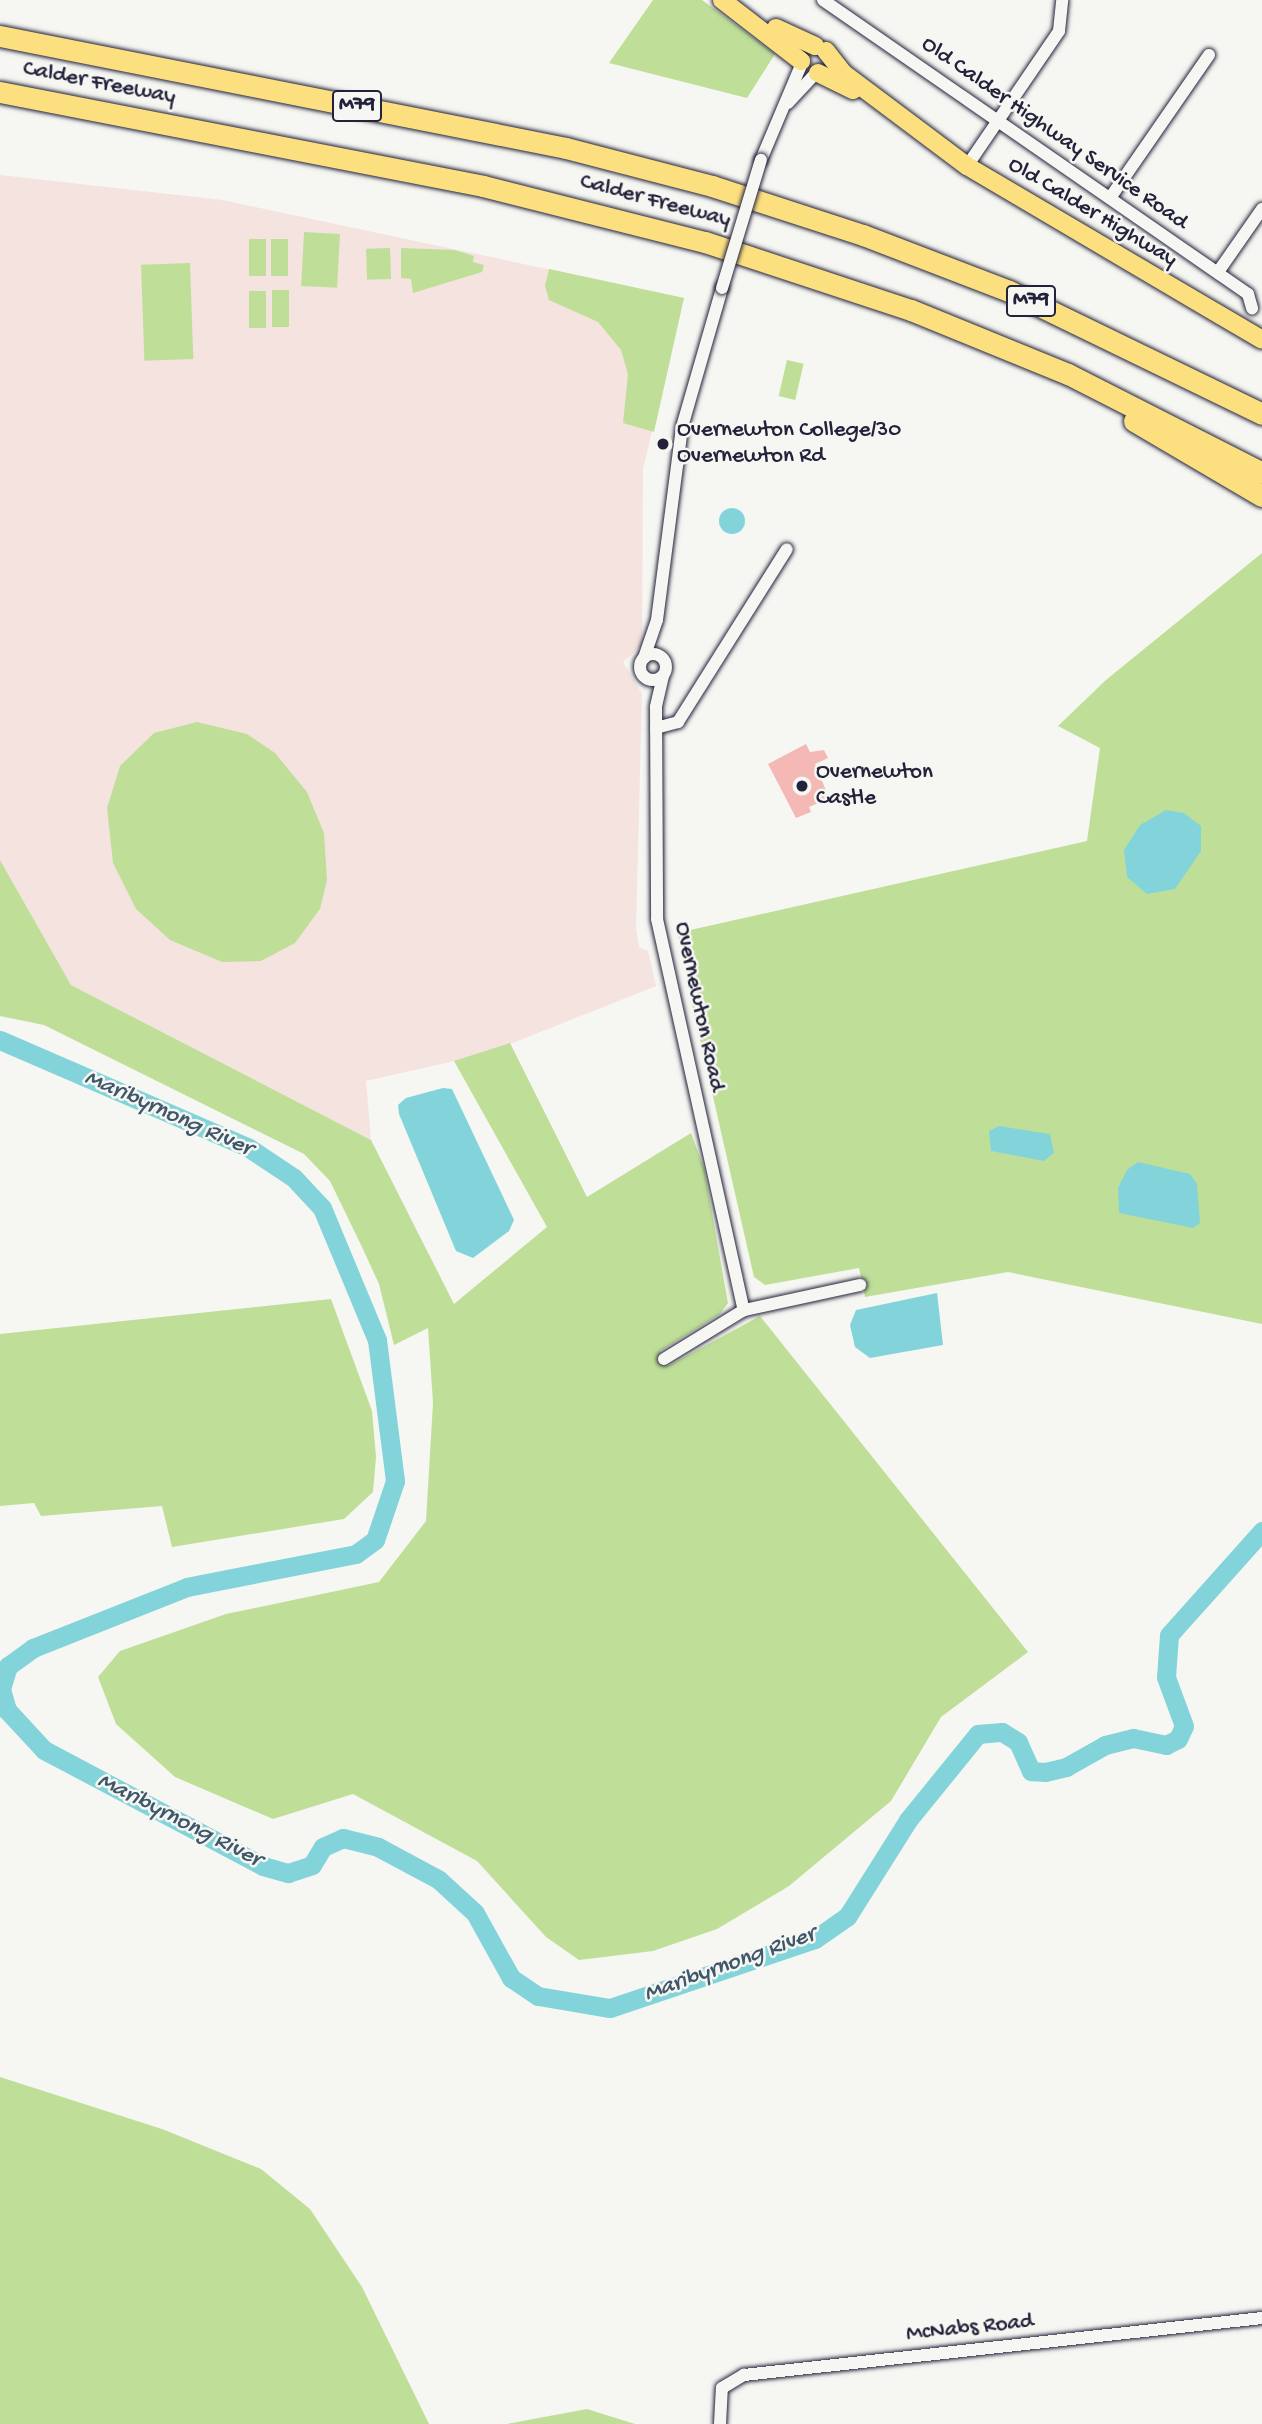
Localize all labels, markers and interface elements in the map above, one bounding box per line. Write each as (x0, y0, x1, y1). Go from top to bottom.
street label: Old Calder Highway Service Road (915, 31, 1193, 237)
street label: Calder Freeway (20, 56, 178, 112)
road number: M79 (331, 88, 383, 124)
street label: Old Calder Highway (1002, 152, 1182, 274)
street label: Calder Freeway (577, 169, 733, 235)
road number: M79 (1005, 284, 1057, 318)
place label: Overnewton College/30 Overnewton Rd (677, 417, 901, 471)
marker: Overnewton College/30 Overnewton Rd (655, 436, 671, 452)
place label: Overnewton Castle (816, 759, 933, 813)
marker: Overnewton Castle (794, 778, 810, 794)
street label: Overnewton Road (667, 920, 729, 1094)
water label: Maribyrnong River (80, 1064, 256, 1164)
water label: Maribyrnong River (92, 1767, 266, 1875)
water label: Maribyrnong River (640, 1921, 820, 2009)
street label: McNabs Road (905, 2309, 1035, 2349)

